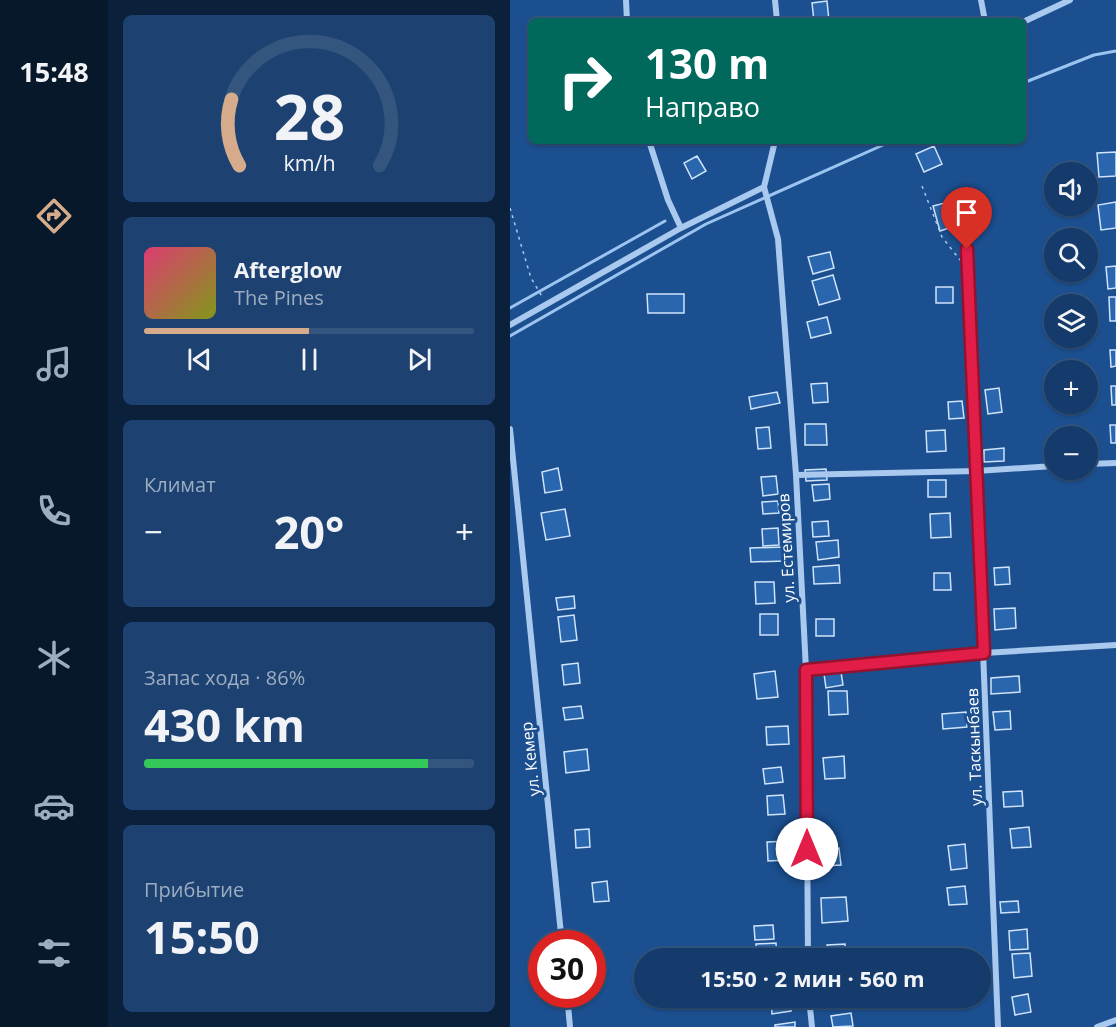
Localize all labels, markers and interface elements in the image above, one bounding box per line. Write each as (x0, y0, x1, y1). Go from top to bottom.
text: 130 m (645, 34, 769, 91)
icon: right (546, 42, 624, 120)
text: 15:48 (19, 53, 89, 90)
text: 28 (273, 73, 345, 158)
text: Направо (645, 88, 760, 125)
text: km/h (283, 148, 335, 177)
map controls (1044, 162, 1098, 480)
button: sound (1044, 162, 1098, 216)
pin (941, 187, 992, 249)
icon: directions (33, 195, 75, 237)
icon: arrive (950, 196, 983, 229)
button: search (1044, 228, 1098, 282)
text: Afterglow (234, 254, 342, 284)
text: The Pines (234, 284, 324, 311)
button: layers (1044, 294, 1098, 348)
icon: music (33, 343, 75, 385)
icon: previous (183, 343, 216, 376)
icon: pause (293, 343, 326, 376)
icon: next (403, 343, 436, 376)
button: + (1044, 360, 1098, 414)
button: − (1044, 426, 1098, 480)
text: Климат (144, 471, 216, 498)
icon: phone (33, 490, 75, 532)
street label: ул. Естемиров (772, 493, 800, 603)
text: 20° (274, 501, 344, 562)
text: − (144, 509, 163, 554)
text: + (455, 509, 474, 554)
icon: climate (33, 637, 75, 679)
text: Запас хода · 86% (144, 664, 305, 691)
street label: ул. Таскынбаев (961, 688, 987, 806)
text: 430 km (144, 694, 305, 755)
street label: ул. Кемер (515, 721, 545, 797)
icon: car (33, 785, 75, 827)
position arrow (775, 817, 839, 881)
text: Прибытие (144, 876, 244, 903)
text: 15:50 (144, 906, 260, 967)
speed limit sign: 30 (528, 930, 606, 1008)
icon: filters (33, 932, 75, 974)
text: 15:50 · 2 мин · 560 m (700, 963, 925, 993)

